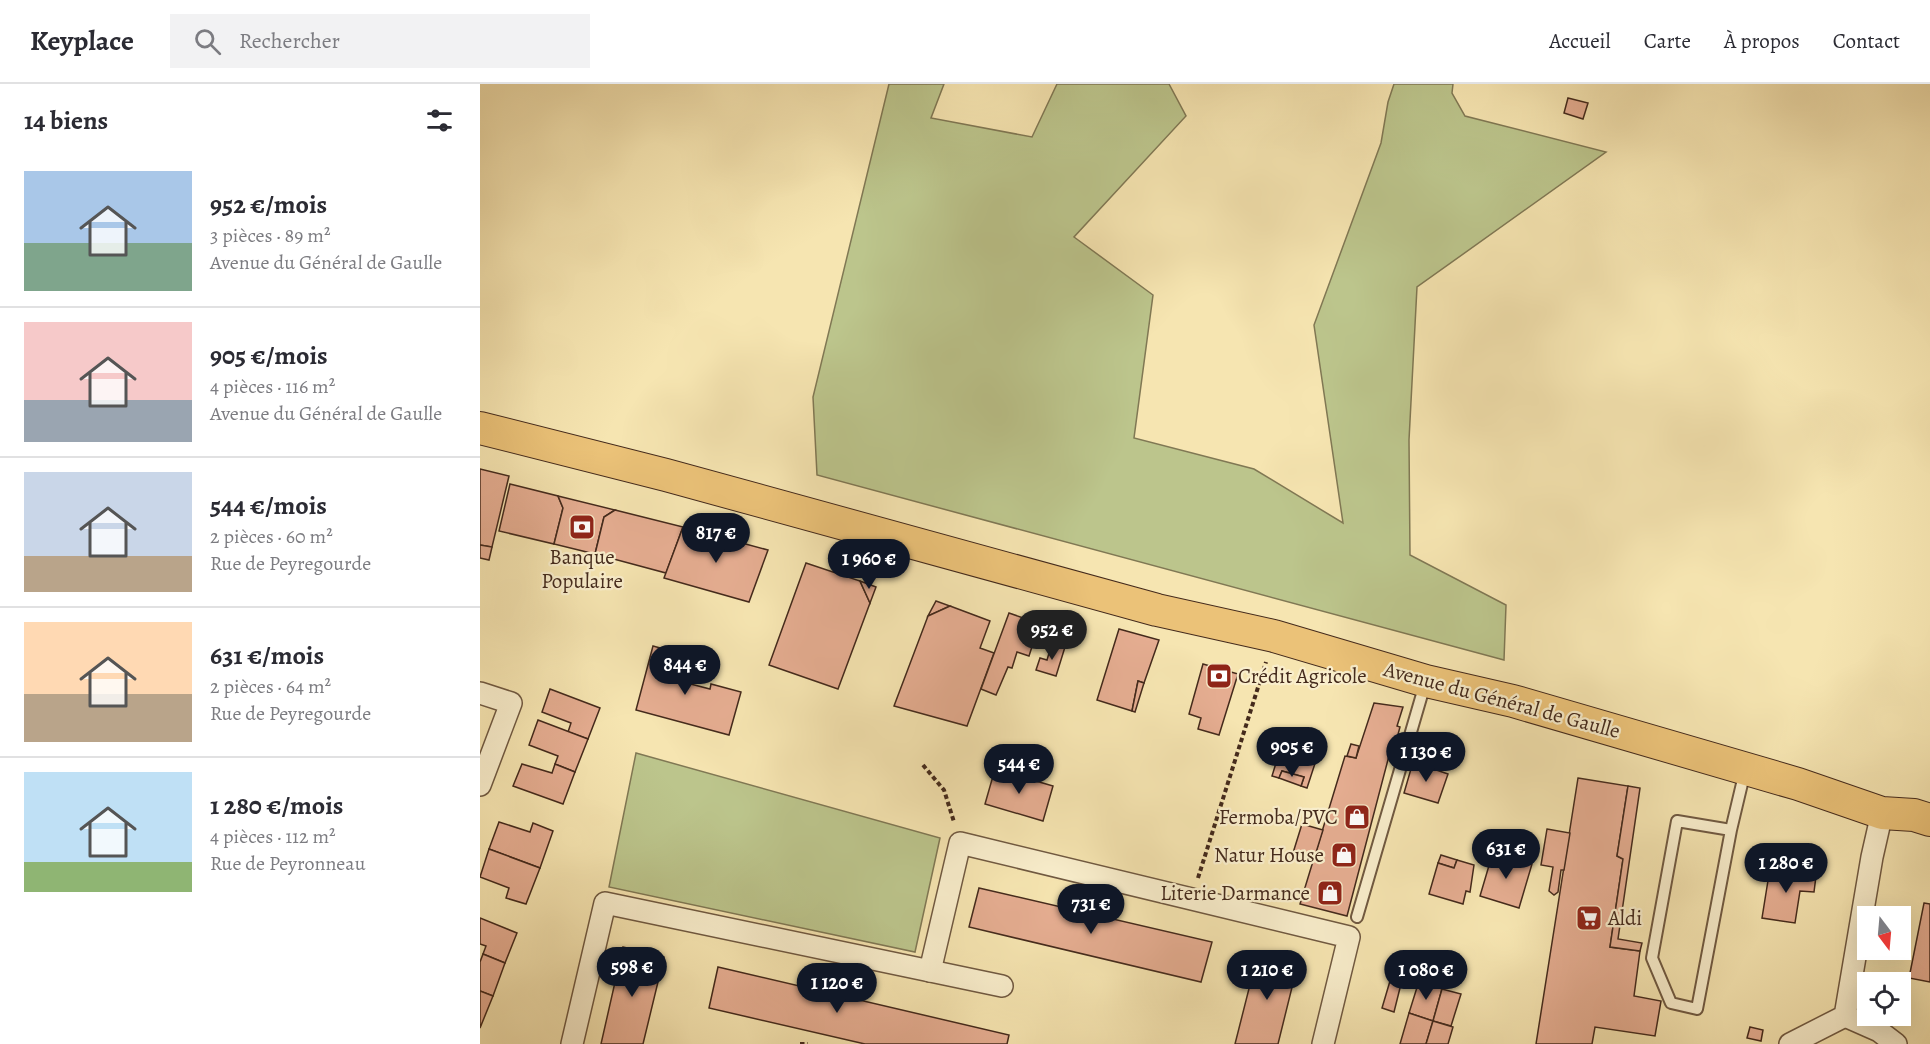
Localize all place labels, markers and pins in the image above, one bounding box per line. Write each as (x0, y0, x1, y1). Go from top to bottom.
bank icon: Banque Populaire (567, 512, 597, 542)
pin: 817 € (674, 513, 758, 564)
pin: 1 960 € (814, 539, 924, 590)
place label: Banque Populaire (541, 543, 623, 595)
pin: 952 € (1010, 610, 1094, 661)
pin: 844 € (643, 645, 727, 696)
bank icon: Crédit Agricole (1204, 661, 1234, 691)
place label: Crédit Agricole (1238, 662, 1367, 690)
pin: 905 € (1250, 727, 1334, 778)
pin: 1 130 € (1371, 732, 1481, 783)
pin: 544 € (977, 744, 1061, 795)
shop icon: Fermoba/PVC (1342, 802, 1372, 832)
place label: Fermoba/PVC (1219, 803, 1338, 831)
pin: 631 € (1464, 829, 1548, 880)
shop icon: Natur House (1329, 840, 1359, 870)
place label: Natur House (1214, 841, 1324, 869)
pin: 1 280 € (1731, 843, 1841, 894)
shop icon: Literie Darmance (1315, 878, 1345, 908)
place label: Literie Darmance (1160, 879, 1310, 907)
pin: 731 € (1049, 884, 1133, 935)
supermarket icon: Aldi (1574, 903, 1604, 933)
place label: Aldi (1607, 904, 1642, 932)
pin: 598 € (590, 947, 674, 998)
pin: 1 210 € (1212, 950, 1322, 1001)
pin: 1 080 € (1371, 950, 1481, 1001)
pin: 1 120 € (782, 963, 892, 1014)

